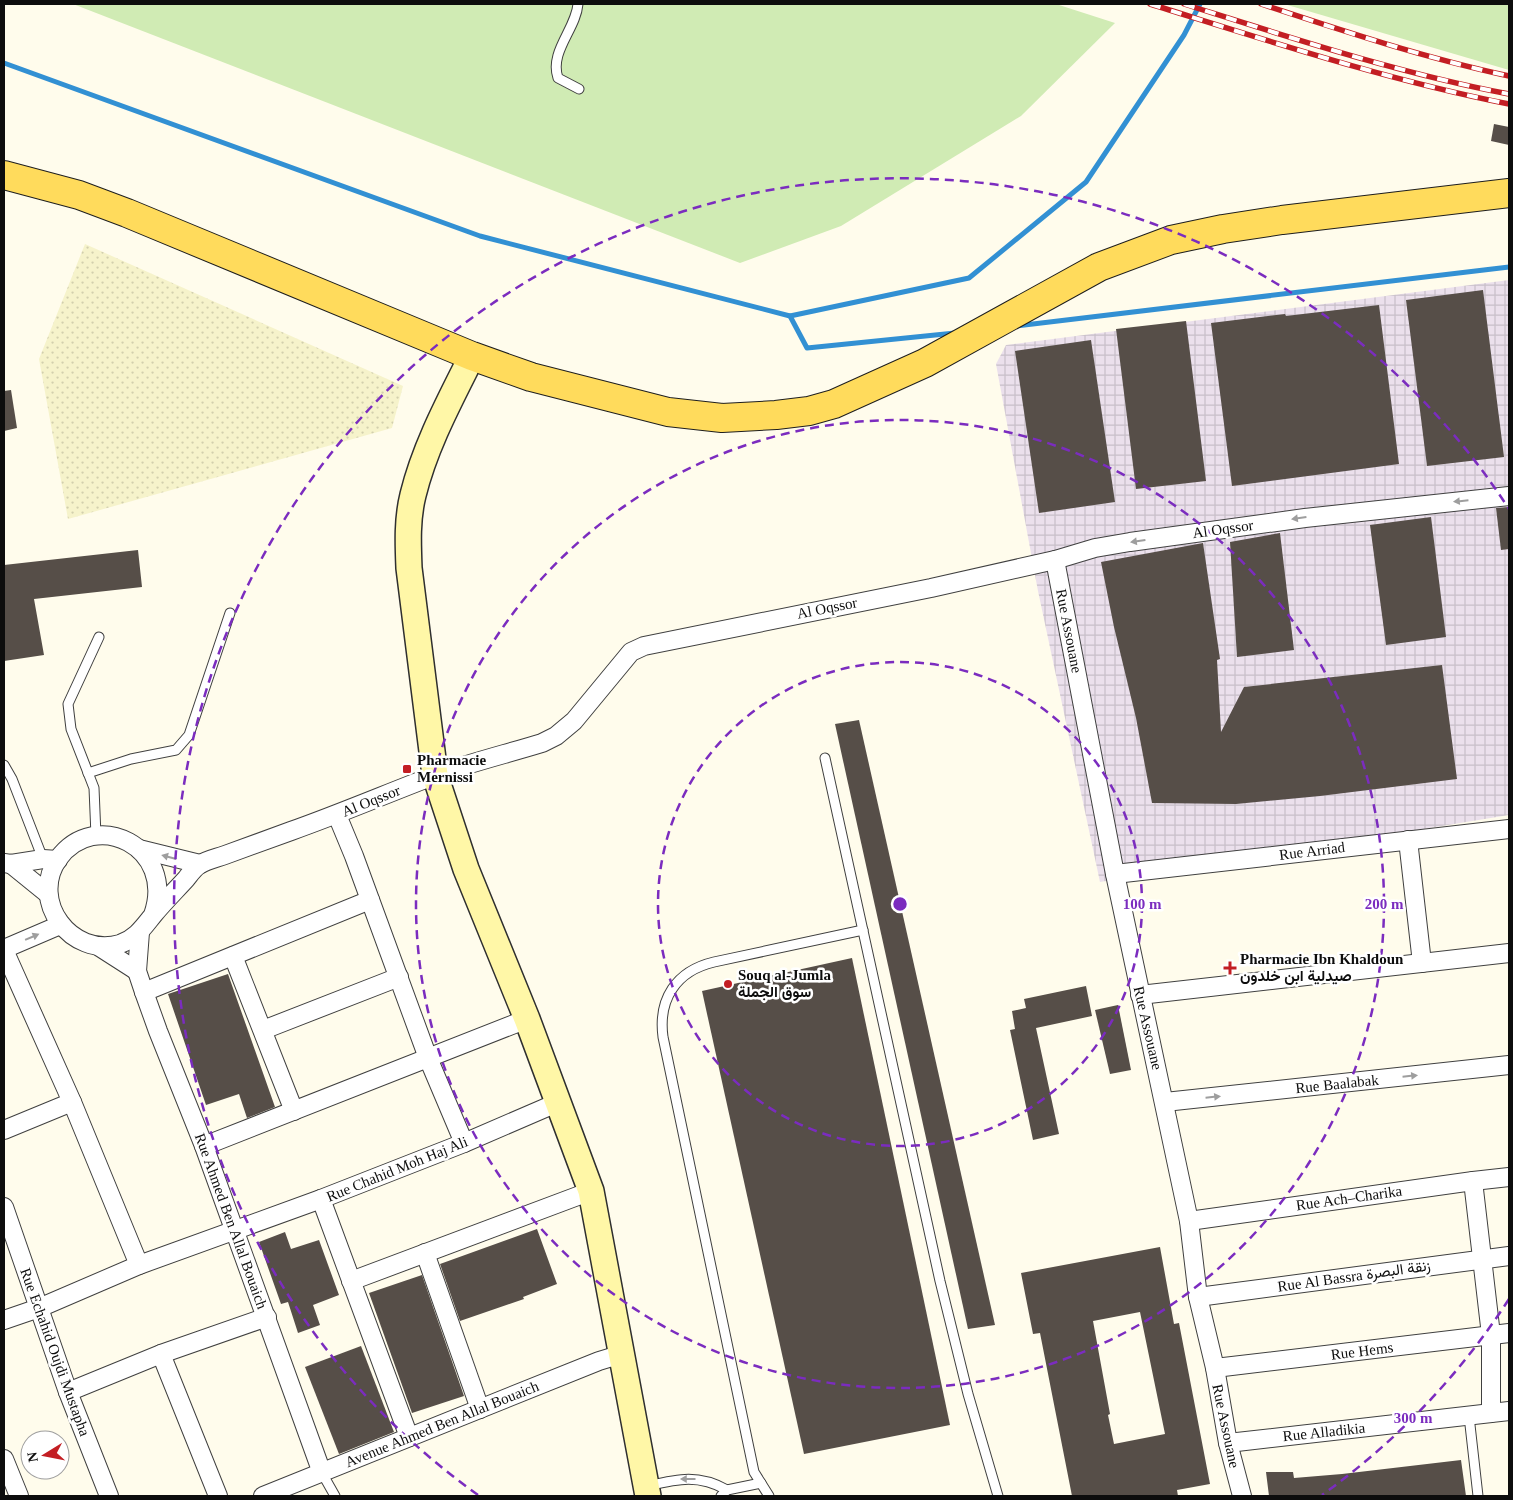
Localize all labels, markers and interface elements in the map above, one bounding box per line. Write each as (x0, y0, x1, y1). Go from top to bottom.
one-way arrow (1452, 498, 1468, 506)
one-way arrow (1291, 515, 1307, 523)
street label: Al Oqssor (1192, 517, 1254, 541)
one-way arrow (1130, 537, 1146, 545)
street label: Rue Assouane (1053, 588, 1085, 675)
street label: Al Oqssor (795, 594, 859, 622)
place label: Pharmacie Mernissi (417, 752, 486, 785)
marker: Pharmacie Mernissi (401, 763, 413, 775)
street label: Al Oqssor (340, 782, 402, 820)
street label: Rue Arriad (1278, 839, 1346, 863)
one-way arrow (162, 853, 177, 861)
centre of rings (891, 895, 909, 913)
text: 100 m (1123, 896, 1162, 912)
text: 200 m (1365, 896, 1404, 912)
one-way arrow (25, 932, 39, 940)
place label: Pharmacie Ibn Khaldoun صيدلية ابن خلدون (1240, 951, 1404, 985)
marker: Pharmacie Ibn Khaldoun صيدلية ابن خلدون (1224, 962, 1236, 974)
place label: Souq al-Jumla سوق الجملة (738, 967, 831, 1001)
marker: Souq al-Jumla سوق الجملة (722, 978, 734, 990)
street label: Rue Assouane (1131, 985, 1165, 1072)
street label: Rue Baalabak (1295, 1072, 1380, 1096)
one-way arrow (1402, 1072, 1418, 1080)
one-way arrow (1206, 1093, 1222, 1101)
street label: Rue Ahmed Ben Allal Bouaich (192, 1131, 270, 1312)
street label: Rue Chahid Moh Haj Ali (324, 1133, 470, 1205)
street label: Rue Ach–Charika (1295, 1183, 1403, 1213)
street label: Rue Al Bassra زنقة البصرة (1276, 1257, 1432, 1296)
street label: Rue Echahid Oujdi Mustapha (17, 1266, 93, 1439)
street label: Rue Hems (1330, 1339, 1394, 1363)
street label: Avenue Ahmed Ben Allal Bouaich (343, 1378, 542, 1470)
street label: Rue Assouane (1209, 1383, 1243, 1470)
text: 300 m (1394, 1410, 1433, 1426)
street label: Rue Alladikia (1282, 1420, 1366, 1444)
north arrow (20, 1430, 70, 1480)
text: N (24, 1451, 41, 1463)
one-way arrow (679, 1475, 695, 1483)

